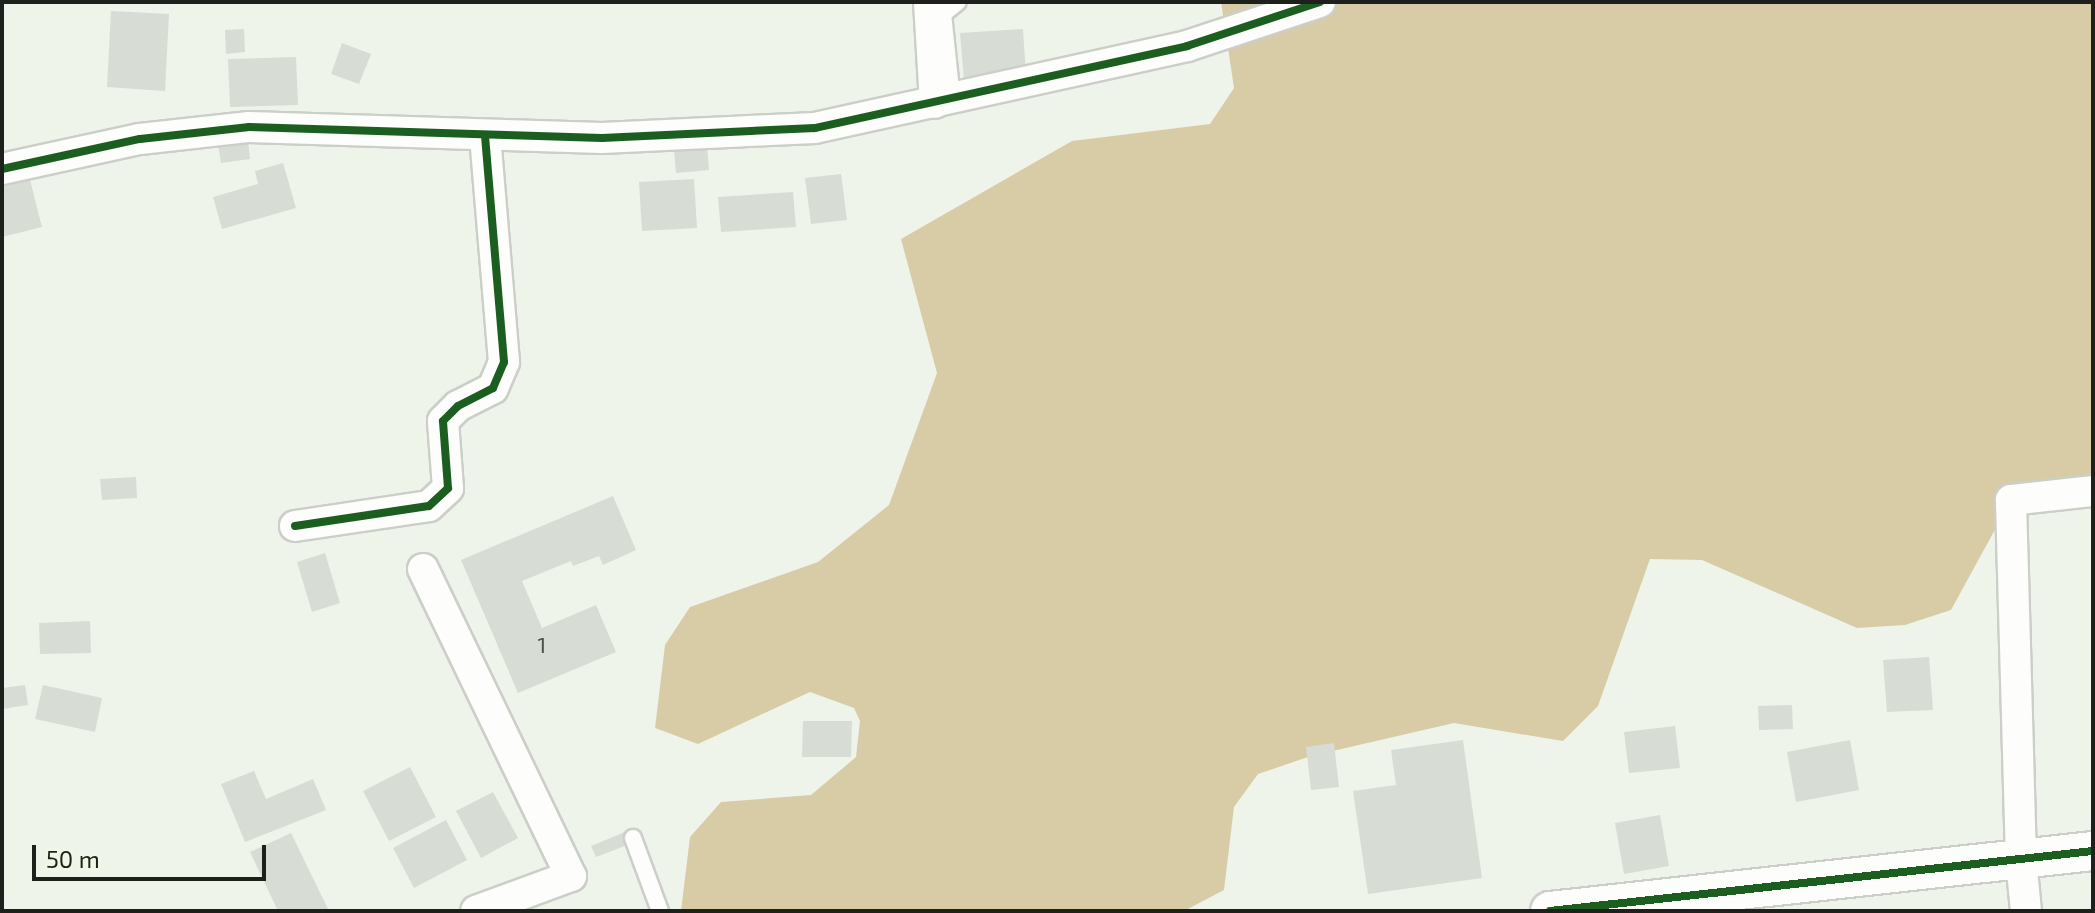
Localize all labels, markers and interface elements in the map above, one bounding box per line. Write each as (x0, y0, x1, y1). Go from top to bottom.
house number: 1 (538, 632, 546, 658)
scale bar (36, 829, 270, 879)
text: 50 m (46, 844, 100, 873)

